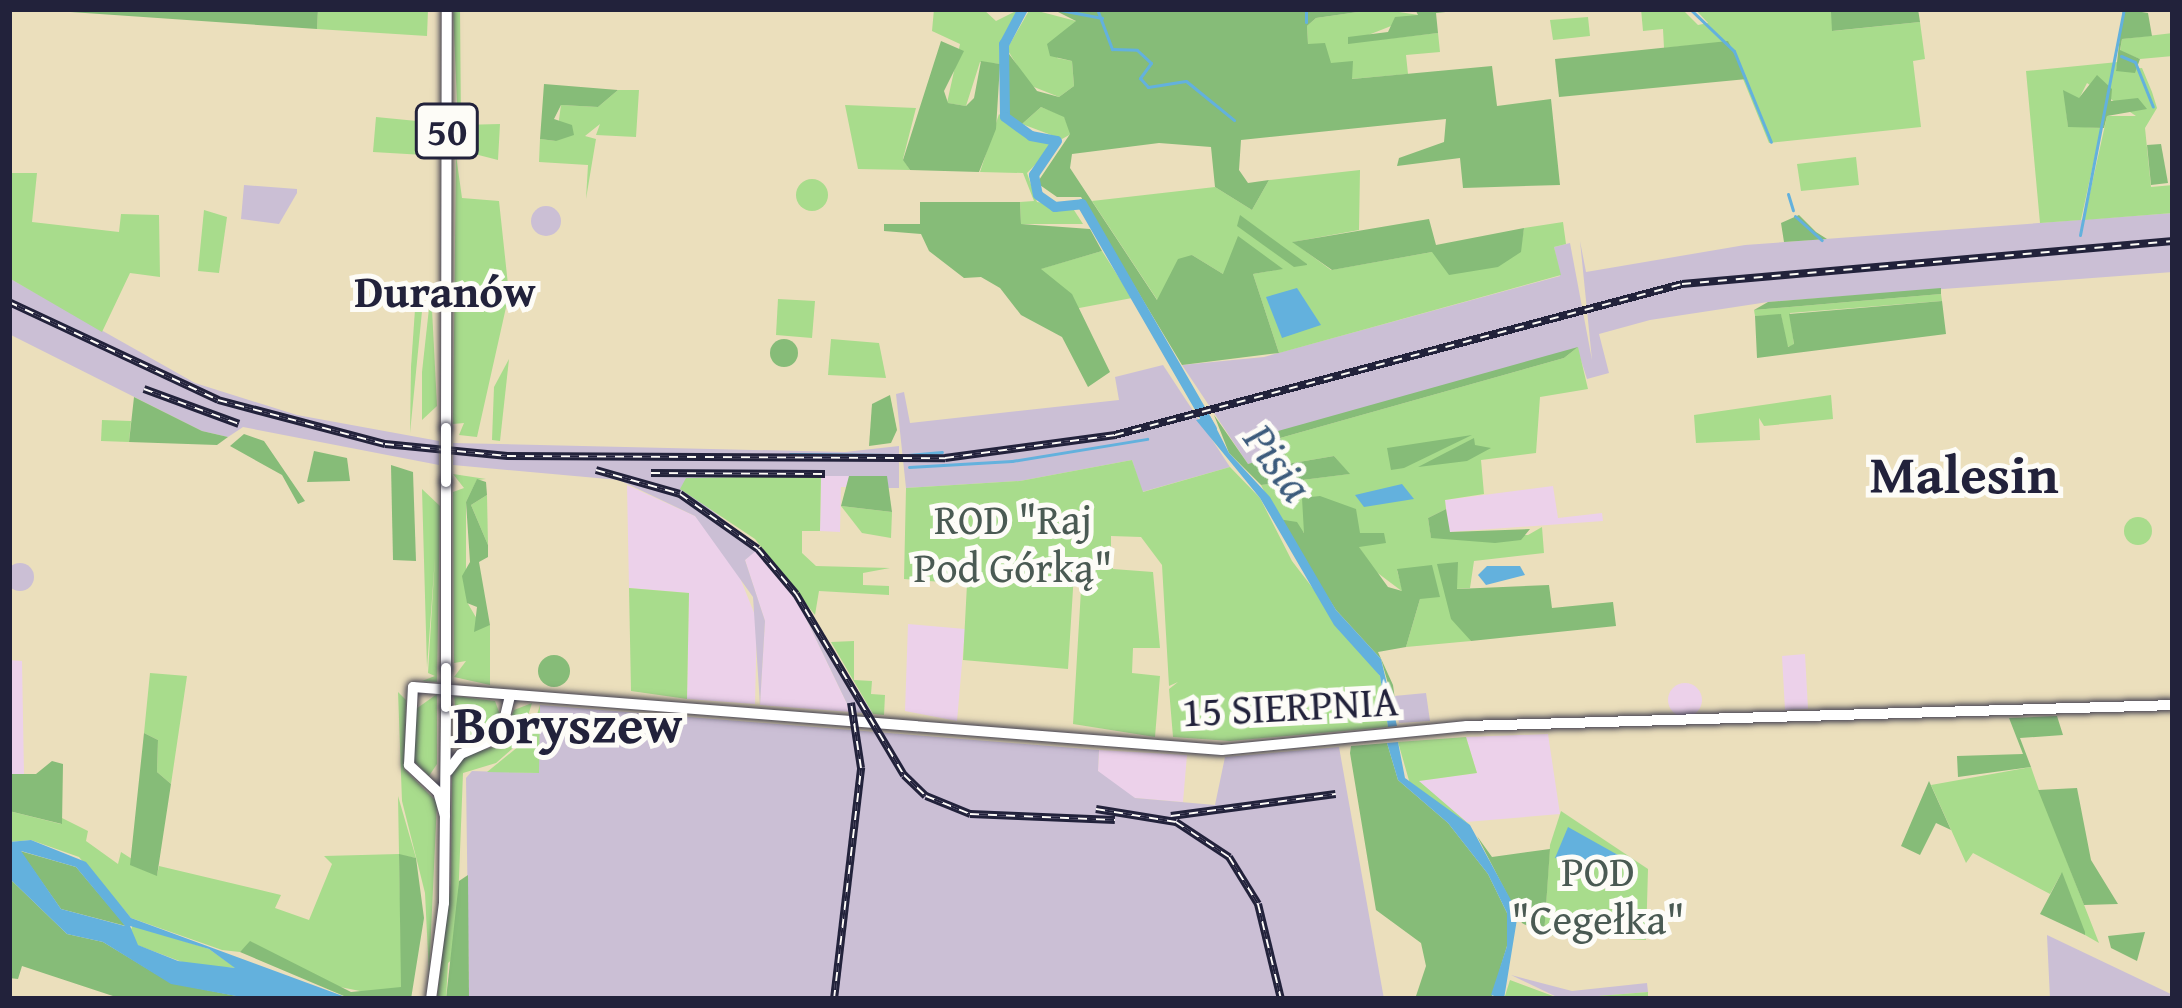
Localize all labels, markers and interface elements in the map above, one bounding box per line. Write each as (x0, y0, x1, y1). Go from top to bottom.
road number: 50 (414, 98, 480, 164)
district label: Duranów (354, 264, 536, 318)
water label: Pisia (1233, 413, 1325, 511)
district label: Malesin (1869, 442, 2059, 506)
park label: ROD "Raj Pod Górką" (914, 494, 1112, 592)
street label: 15 SIERPNIA (1180, 675, 1400, 737)
district label: Boryszew (454, 692, 682, 756)
park label: POD "Cegełka" (1511, 846, 1685, 944)

